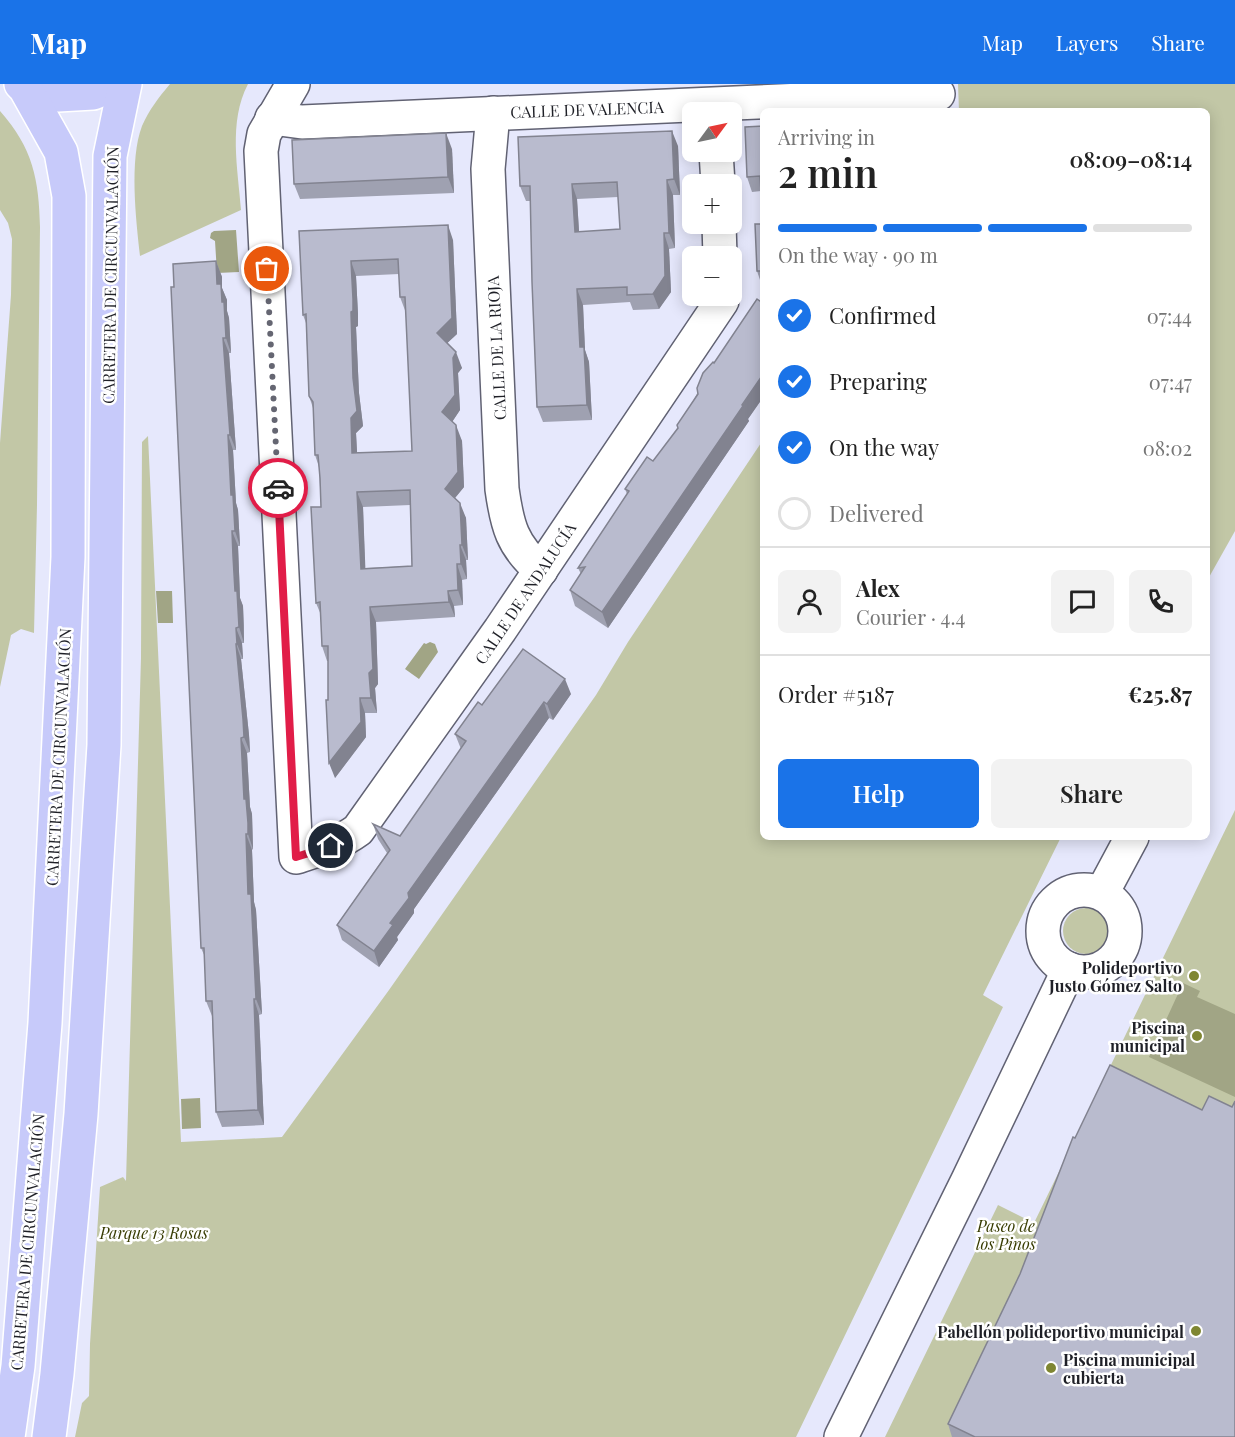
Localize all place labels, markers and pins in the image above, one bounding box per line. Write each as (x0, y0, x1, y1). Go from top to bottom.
pin (241, 243, 292, 294)
pin (305, 820, 356, 871)
place label: Polideportivo Justo Gómez Salto (1048, 957, 1182, 996)
marker: Polideportivo Justo Gómez Salto (1187, 969, 1201, 983)
place label: Piscina municipal (1110, 1017, 1186, 1056)
marker: Piscina municipal (1190, 1029, 1204, 1043)
place label: Pabellón polideportivo municipal (937, 1321, 1184, 1342)
marker: Pabellón polideportivo municipal (1189, 1324, 1203, 1338)
place label: Piscina municipal cubierta (1063, 1349, 1195, 1388)
marker: Piscina municipal cubierta (1044, 1361, 1058, 1375)

